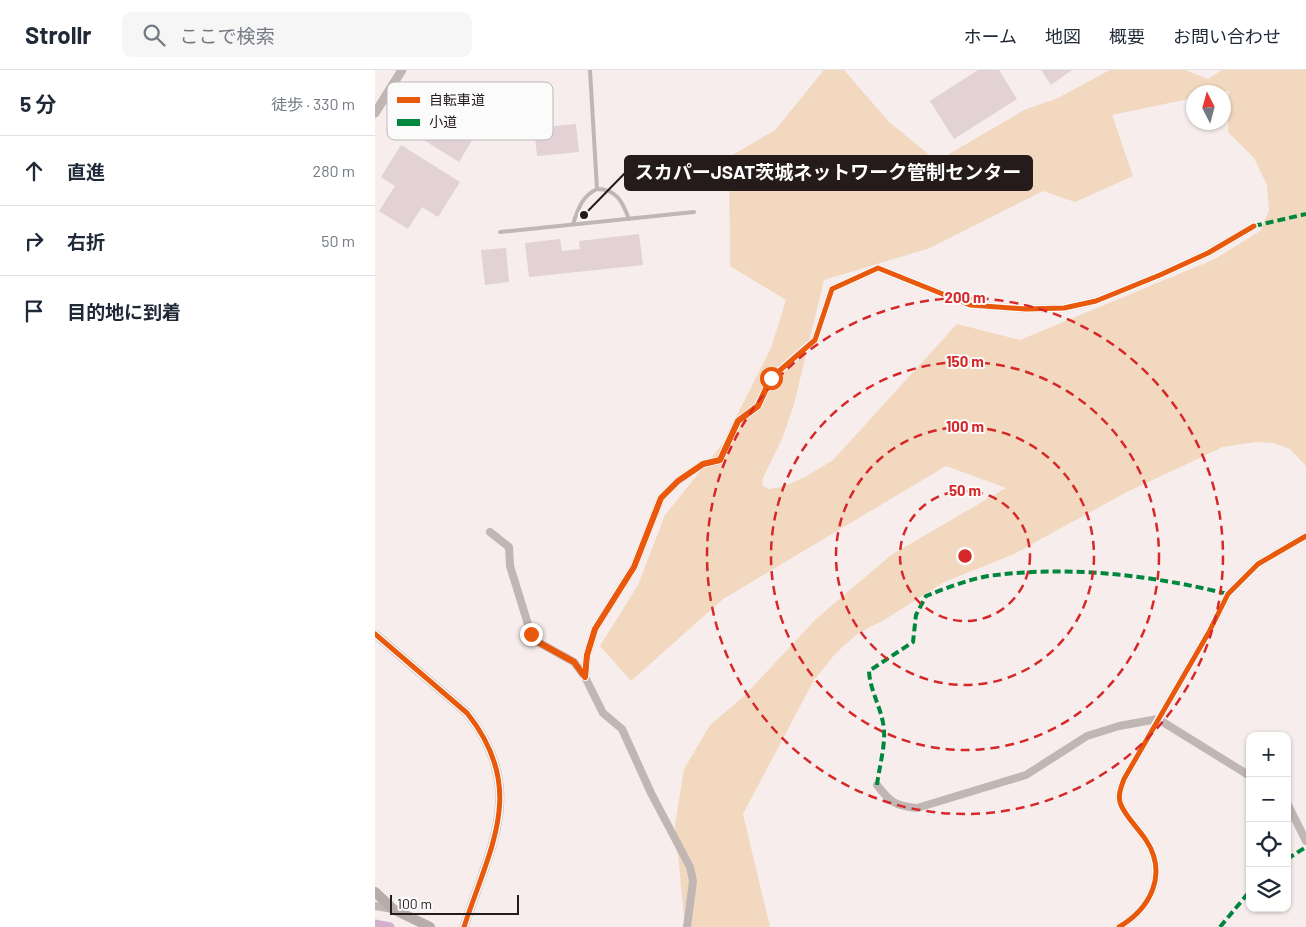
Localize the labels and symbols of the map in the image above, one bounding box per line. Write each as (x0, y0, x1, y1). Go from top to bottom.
legend (387, 82, 553, 140)
north arrow (1186, 85, 1231, 130)
text: 自転車道 (429, 91, 485, 108)
text: 小道 (429, 113, 457, 130)
callout: スカパーJSAT茨城ネットワーク管制センター (625, 156, 1032, 190)
text: スカパーJSAT茨城ネットワーク管制センター (635, 160, 1021, 183)
text: 200 m (944, 288, 986, 306)
text: 150 m (946, 352, 984, 370)
route start (760, 367, 783, 390)
text: 100 m (946, 417, 984, 435)
text: 50 m (949, 481, 981, 499)
centre of rings (956, 547, 974, 565)
route end (520, 623, 543, 646)
scale bar (390, 892, 519, 915)

